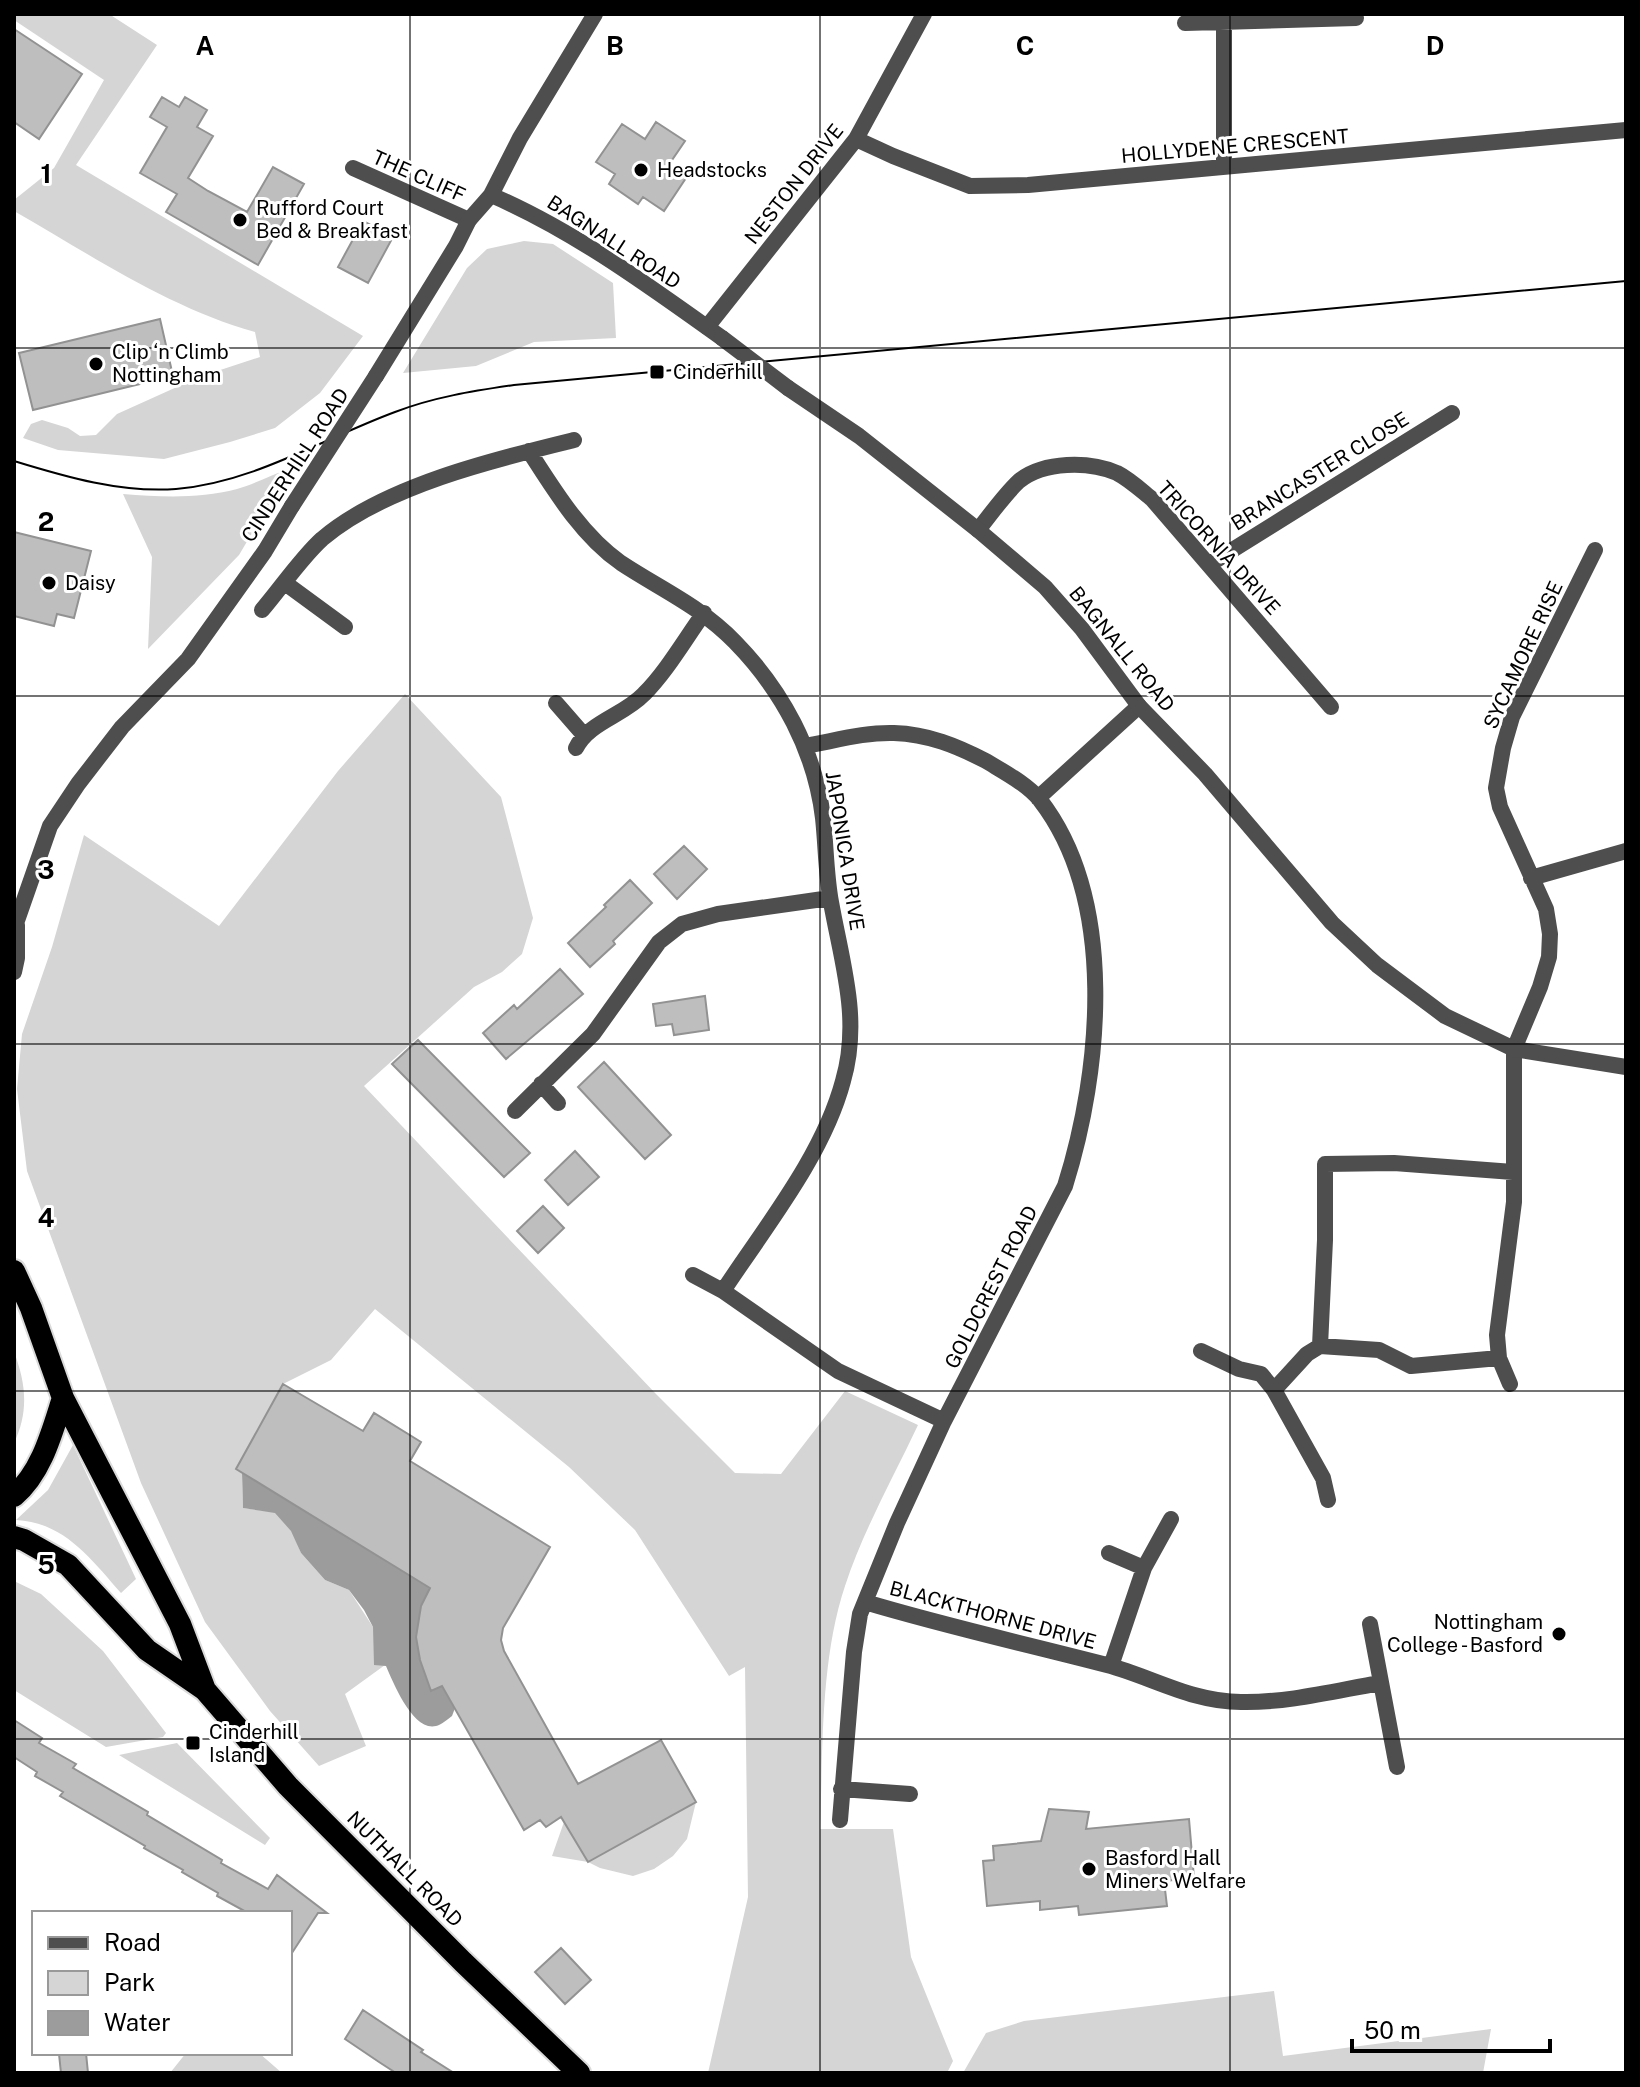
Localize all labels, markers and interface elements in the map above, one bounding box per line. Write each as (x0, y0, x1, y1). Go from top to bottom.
text: A (196, 30, 215, 61)
text: B (606, 30, 624, 61)
text: C (1016, 30, 1034, 61)
text: D (1426, 30, 1444, 61)
street label: NESTON DRIVE (740, 119, 848, 249)
street label: HOLLYDENE CRESCENT (1120, 124, 1350, 168)
street label: THE CLIFF (369, 145, 469, 207)
text: 1 (40, 158, 52, 189)
place label: Headstocks (657, 158, 767, 182)
marker: Headstocks (632, 161, 650, 179)
street label: BAGNALL ROAD (543, 190, 685, 294)
place label: Rufford Court Bed & Breakfast (256, 196, 408, 243)
marker: Rufford Court Bed & Breakfast (231, 211, 249, 229)
place label: Clip ‘n Climb Nottingham (112, 340, 229, 387)
marker: Clip ‘n Climb Nottingham (87, 355, 105, 373)
place label: Cinderhill (673, 360, 763, 384)
marker: Cinderhill (648, 363, 666, 381)
street label: CINDERHILL ROAD (236, 383, 354, 547)
street label: BRANCASTER CLOSE (1227, 407, 1413, 535)
street label: TRICORNIA DRIVE (1153, 476, 1285, 620)
text: 2 (38, 506, 54, 537)
place label: Daisy (65, 571, 116, 595)
marker: Daisy (40, 574, 58, 592)
street label: SYCAMORE RISE (1478, 577, 1568, 733)
street label: BAGNALL ROAD (1064, 582, 1180, 716)
street label: JAPONICA DRIVE (821, 770, 869, 932)
text: 3 (37, 854, 55, 885)
street label: GOLDCREST ROAD (940, 1201, 1042, 1373)
text: 4 (37, 1202, 55, 1233)
text: 5 (37, 1549, 55, 1580)
street label: BLACKTHORNE DRIVE (887, 1576, 1099, 1654)
place label: Nottingham College - Basford (1387, 1610, 1543, 1657)
marker: Nottingham College - Basford (1550, 1625, 1568, 1643)
place label: Cinderhill Island (209, 1720, 299, 1767)
marker: Cinderhill Island (184, 1734, 202, 1752)
street label: NUTHALL ROAD (342, 1806, 468, 1932)
place label: Basford Hall Miners Welfare (1105, 1846, 1246, 1893)
marker: Basford Hall Miners Welfare (1080, 1860, 1098, 1878)
legend (32, 1911, 292, 2055)
text: Road (104, 1928, 161, 1956)
text: Park (104, 1968, 155, 1996)
scale bar (1352, 2003, 1550, 2053)
text: Water (104, 2008, 171, 2036)
text: 50 m (1364, 2016, 1421, 2044)

